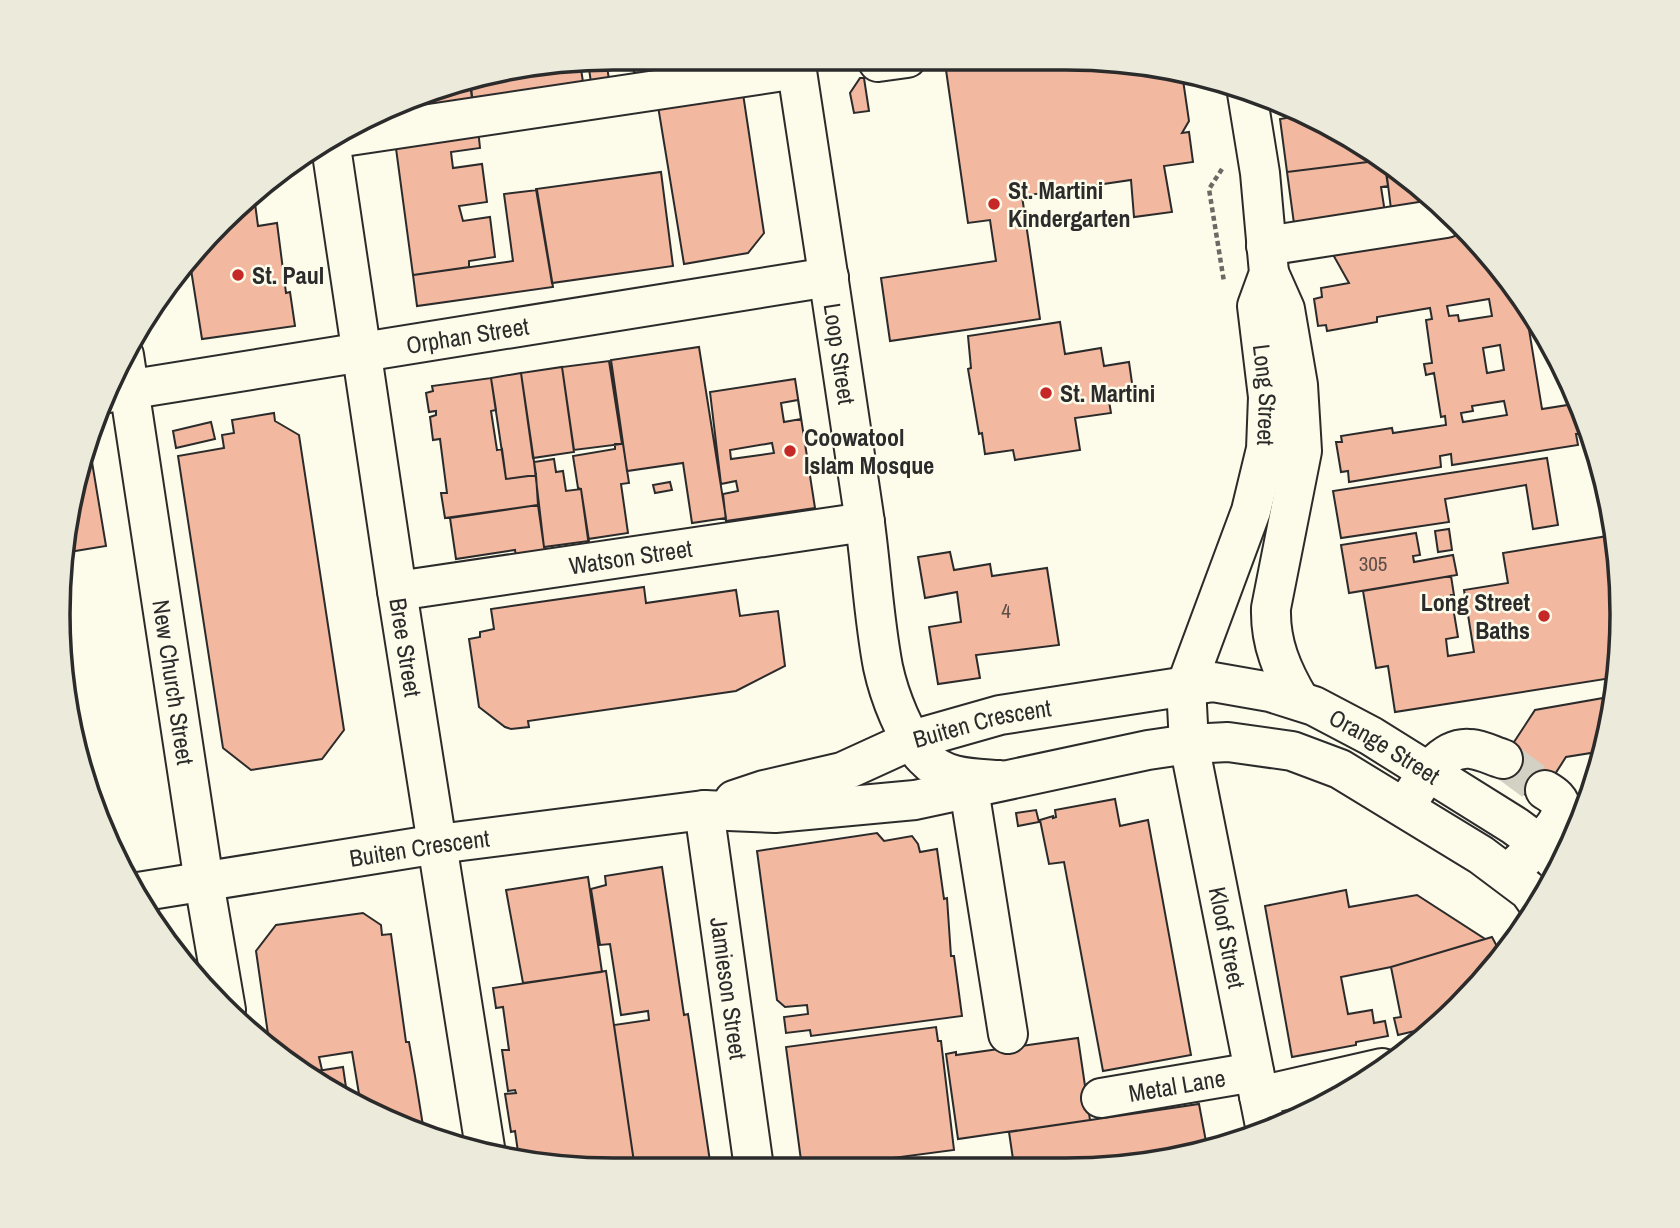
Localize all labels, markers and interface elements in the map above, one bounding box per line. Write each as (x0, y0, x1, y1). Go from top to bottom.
place label: St. Martini Kindergarten (1008, 174, 1130, 234)
marker: St. Martini Kindergarten (986, 196, 1002, 212)
place label: St. Paul (252, 259, 324, 291)
marker: St. Paul (230, 267, 246, 283)
street label: Loop Street (817, 301, 863, 407)
street label: Orphan Street (404, 309, 532, 361)
street label: Long Street (1246, 342, 1284, 447)
place label: St. Martini (1060, 377, 1155, 409)
marker: St. Martini (1038, 385, 1054, 401)
place label: Coowatool Islam Mosque (804, 421, 934, 481)
marker: Coowatool Islam Mosque (782, 443, 798, 459)
street label: Watson Street (567, 532, 695, 581)
house number: 305 (1359, 549, 1387, 578)
place label: Long Street Baths (1421, 586, 1530, 646)
street label: Bree Street (382, 596, 430, 700)
house number: 4 (1001, 596, 1011, 625)
street label: New Church Street (145, 598, 202, 767)
marker: Long Street Baths (1536, 608, 1552, 624)
street label: Buiten Crescent (909, 691, 1054, 755)
street label: Orange Street (1324, 701, 1447, 792)
street label: Buiten Crescent (347, 821, 492, 874)
street label: Kloof Street (1202, 884, 1253, 992)
street label: Jamieson Street (703, 915, 755, 1062)
street label: Metal Lane (1126, 1061, 1228, 1109)

